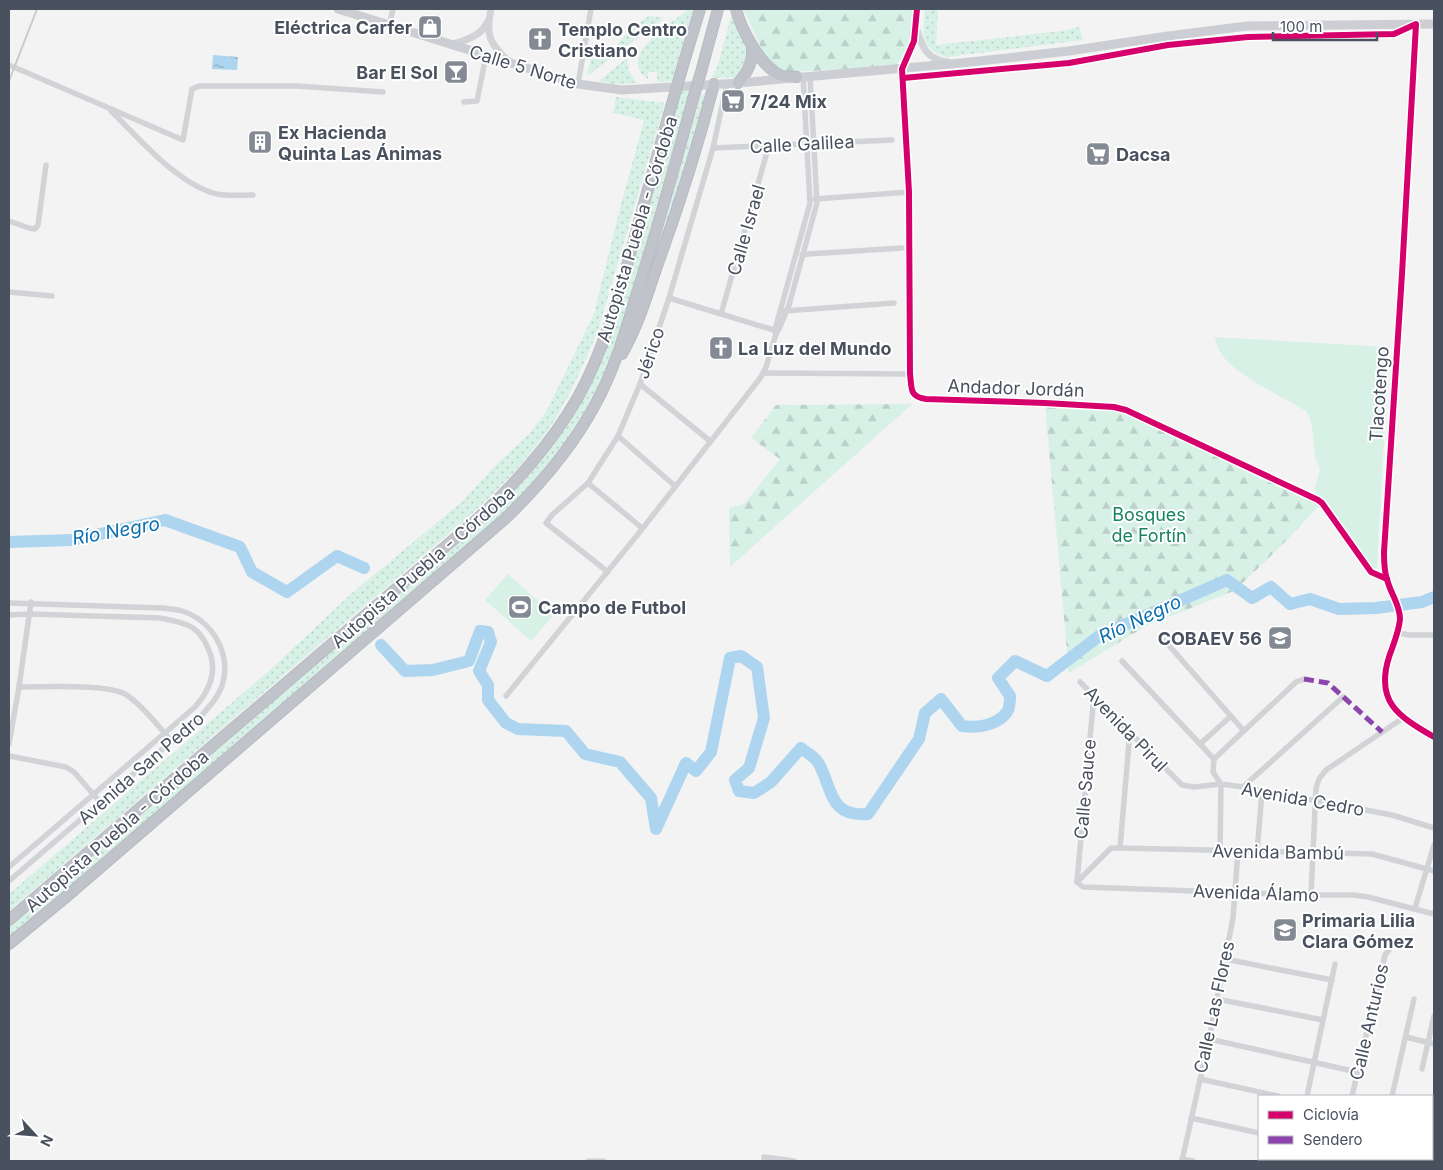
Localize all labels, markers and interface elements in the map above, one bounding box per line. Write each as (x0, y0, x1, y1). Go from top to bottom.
scale bar (1273, 10, 1377, 42)
shop icon: Eléctrica Carfer (417, 14, 443, 40)
place label: Eléctrica Carfer (274, 17, 412, 38)
text: 100 m (1280, 17, 1322, 36)
place label: Templo Centro Cristiano (558, 19, 687, 61)
church icon: Templo Centro Cristiano (527, 26, 553, 52)
street label: Calle 5 Norte (467, 41, 579, 93)
bar icon: Bar El Sol (443, 59, 469, 85)
place label: Bar El Sol (356, 62, 438, 83)
supermarket icon: 7/24 Mix (720, 88, 746, 114)
place label: 7/24 Mix (750, 91, 828, 112)
street label: Autopista Puebla - Córdoba (593, 113, 681, 345)
place label: Ex Hacienda Quinta Las Ánimas (278, 122, 442, 164)
building icon: Ex Hacienda Quinta Las Ánimas (247, 129, 273, 155)
street label: Calle Galilea (749, 131, 855, 157)
supermarket icon: Dacsa (1085, 141, 1111, 167)
place label: Dacsa (1116, 144, 1171, 165)
street label: Calle Israel (723, 182, 769, 278)
street label: Jérico (631, 324, 669, 382)
church icon: La Luz del Mundo (708, 335, 734, 361)
place label: La Luz del Mundo (738, 338, 892, 359)
street label: Tlacotengo (1365, 345, 1393, 443)
street label: Andador Jordán (947, 375, 1085, 401)
street label: Autopista Puebla - Córdoba (327, 482, 519, 652)
park label: Bosques de Fortín (1111, 504, 1187, 546)
water label: Río Negro (70, 512, 162, 550)
water label: Río Negro (1095, 590, 1185, 648)
sports icon: Campo de Futbol (507, 594, 533, 620)
place label: Campo de Futbol (538, 597, 686, 618)
school or university icon: COBAEV 56 (1267, 625, 1293, 651)
place label: COBAEV 56 (1158, 628, 1262, 649)
street label: Avenida Pirul (1080, 682, 1172, 776)
street label: Avenida San Pedro (74, 708, 208, 828)
street label: Calle Sauce (1070, 738, 1100, 840)
street label: Autopista Puebla - Córdoba (21, 746, 213, 916)
street label: Avenida Cedro (1240, 778, 1366, 820)
street label: Avenida Bambú (1212, 840, 1344, 864)
street label: Avenida Álamo (1193, 879, 1319, 906)
place label: Primaria Lilia Clara Gómez (1302, 910, 1415, 952)
school or university icon: Primaria Lilia Clara Gómez (1272, 917, 1298, 943)
street label: Calle Las Flores (1190, 939, 1238, 1075)
street label: Calle Anturios (1345, 962, 1393, 1082)
legend (1258, 1095, 1433, 1160)
text: Ciclovía (1303, 1105, 1359, 1124)
north arrow (10, 1110, 60, 1160)
text: Sendero (1303, 1130, 1363, 1149)
text: N (37, 1132, 57, 1149)

